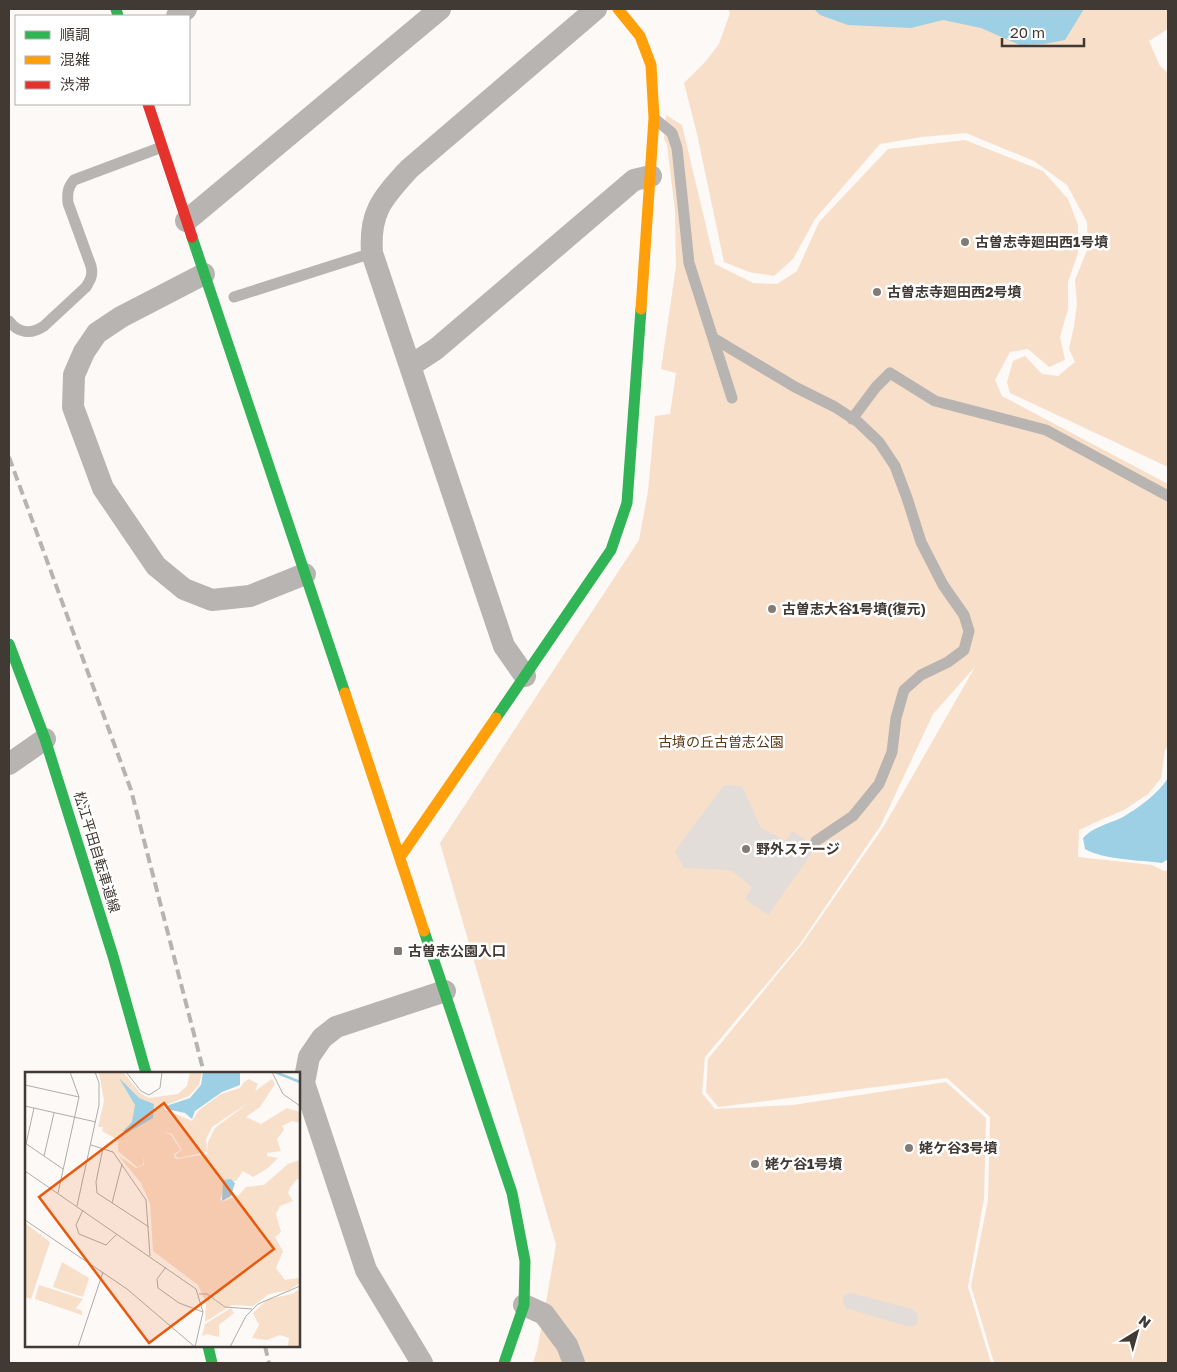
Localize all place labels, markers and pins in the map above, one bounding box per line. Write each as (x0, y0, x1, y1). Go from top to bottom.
place label: 古曽志寺廻田西1号墳 (975, 233, 1108, 250)
marker: 古曽志寺廻田西1号墳 (959, 236, 971, 248)
place label: 古曽志寺廻田西2号墳 (887, 283, 1022, 300)
marker: 古曽志寺廻田西2号墳 (871, 286, 883, 298)
place label: 古曽志大谷1号墳(復元) (782, 600, 926, 617)
marker: 古曽志大谷1号墳(復元) (766, 603, 778, 615)
place label: 野外ステージ (756, 840, 840, 857)
marker: 野外ステージ (740, 843, 752, 855)
place label: 古曽志公園入口 (408, 942, 506, 959)
marker: 古曽志公園入口 (392, 945, 404, 957)
place label: 姥ケ谷3号墳 (919, 1139, 998, 1156)
marker: 姥ケ谷3号墳 (903, 1142, 915, 1154)
place label: 姥ケ谷1号墳 (765, 1155, 842, 1172)
marker: 姥ケ谷1号墳 (749, 1158, 761, 1170)

